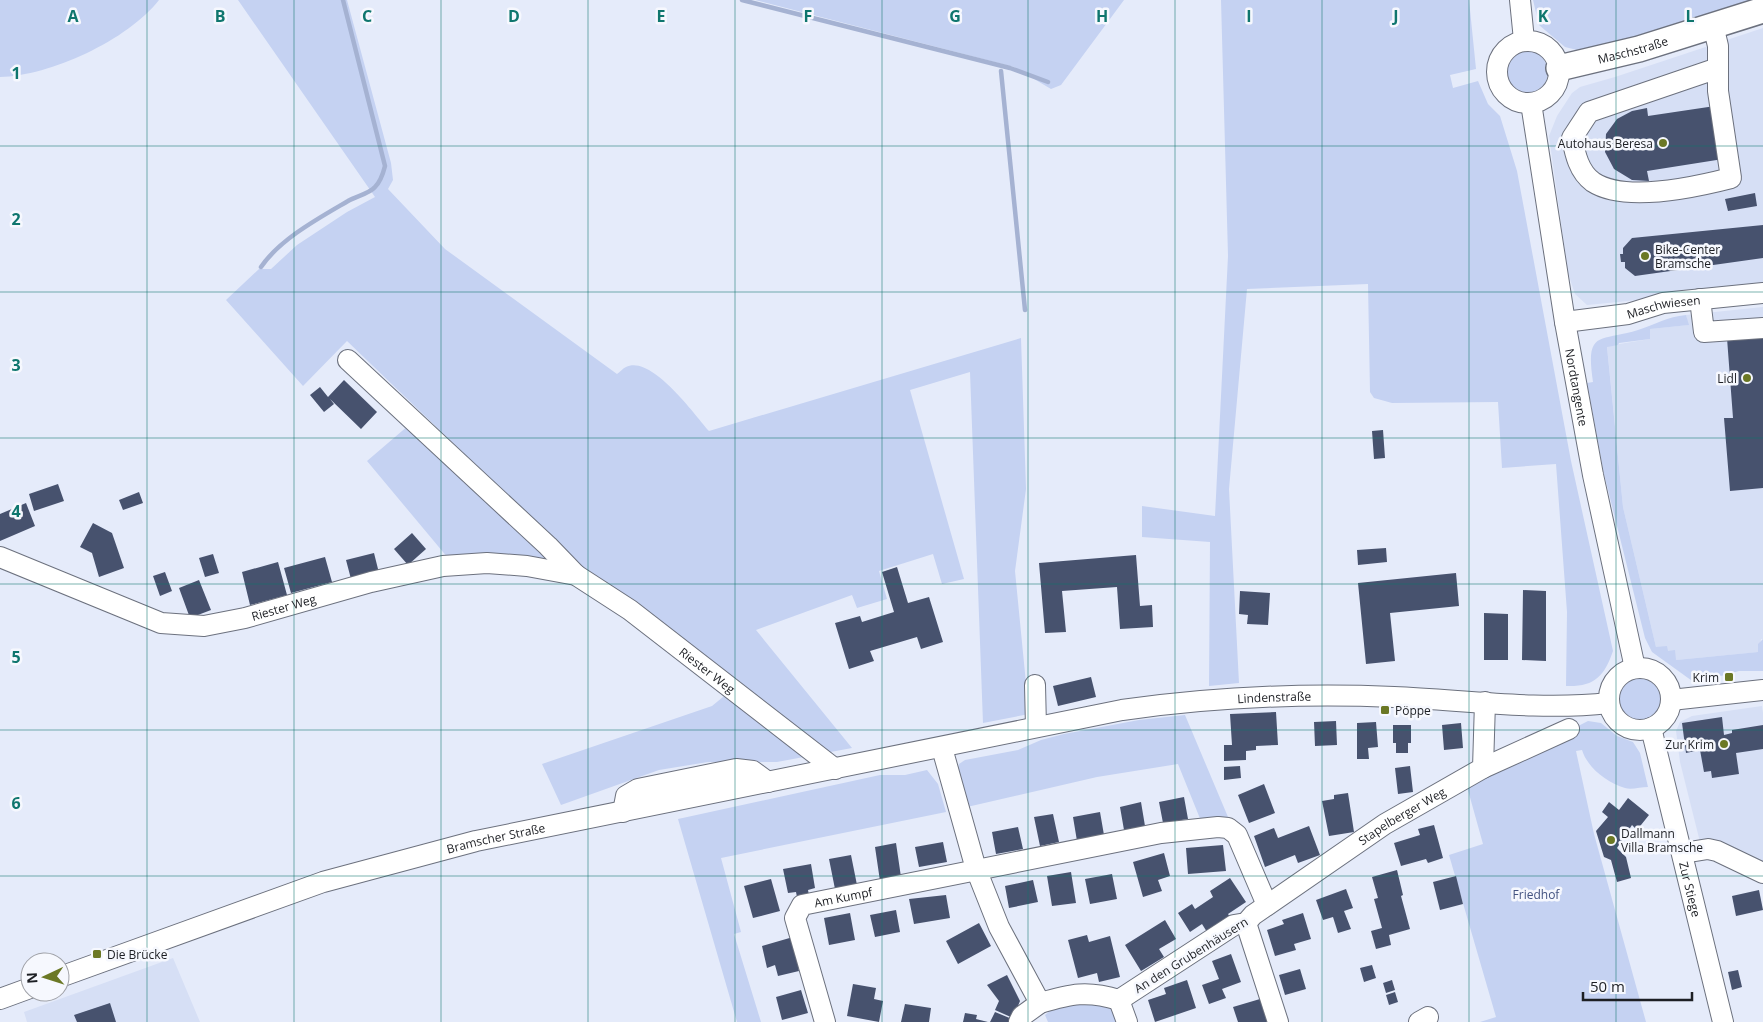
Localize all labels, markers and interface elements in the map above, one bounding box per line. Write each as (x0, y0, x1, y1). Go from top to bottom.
text: A (67, 5, 79, 27)
text: B (215, 5, 225, 27)
text: C (362, 5, 372, 27)
text: D (508, 5, 520, 27)
text: E (657, 5, 666, 27)
text: F (804, 5, 812, 27)
text: G (949, 5, 961, 27)
text: H (1096, 5, 1108, 27)
text: I (1246, 5, 1252, 27)
text: J (1391, 5, 1399, 27)
text: K (1538, 5, 1549, 27)
text: L (1685, 5, 1695, 27)
street label: Maschstraße (1596, 32, 1670, 67)
text: 1 (11, 62, 21, 84)
place label: Autohaus Beresa (1558, 135, 1653, 152)
marker: Autohaus Beresa (1657, 137, 1669, 149)
text: 2 (11, 208, 21, 230)
place label: Bike-Center Bramsche (1655, 241, 1720, 272)
marker: Bike-Center Bramsche (1639, 250, 1651, 262)
street label: Maschwiesen (1624, 291, 1701, 322)
street label: Nordtangente (1562, 347, 1592, 428)
text: 3 (11, 354, 21, 376)
place label: Lidl (1717, 370, 1737, 387)
marker: Lidl (1741, 372, 1753, 384)
text: 4 (11, 500, 21, 522)
street label: Riester Weg (249, 590, 318, 624)
street label: Riester Weg (676, 643, 739, 697)
text: 5 (11, 646, 21, 668)
place label: Krim (1693, 669, 1719, 686)
marker: Krim (1723, 671, 1735, 683)
street label: Lindenstraße (1237, 687, 1311, 707)
place label: Pöppe (1395, 702, 1431, 719)
marker: Pöppe (1379, 704, 1391, 716)
place label: Zur Krim (1665, 736, 1714, 753)
marker: Zur Krim (1718, 738, 1730, 750)
street label: Stapelberger Weg (1355, 783, 1449, 849)
text: 6 (11, 792, 21, 814)
street label: Bramscher Straße (444, 819, 547, 857)
place label: Dallmann Villa Bramsche (1621, 825, 1703, 856)
marker: Dallmann Villa Bramsche (1605, 834, 1617, 846)
street label: Zur Stiege (1676, 860, 1705, 919)
street label: Am Kumpf (813, 882, 875, 911)
park label: Friedhof (1513, 886, 1560, 903)
street label: An den Grubenhäusern (1131, 913, 1251, 997)
place label: Die Brücke (107, 946, 168, 963)
marker: Die Brücke (91, 948, 103, 960)
north arrow (20, 952, 70, 1002)
scale bar (1583, 970, 1692, 1002)
text: N (22, 972, 41, 984)
text: 50 m (1590, 976, 1625, 996)

